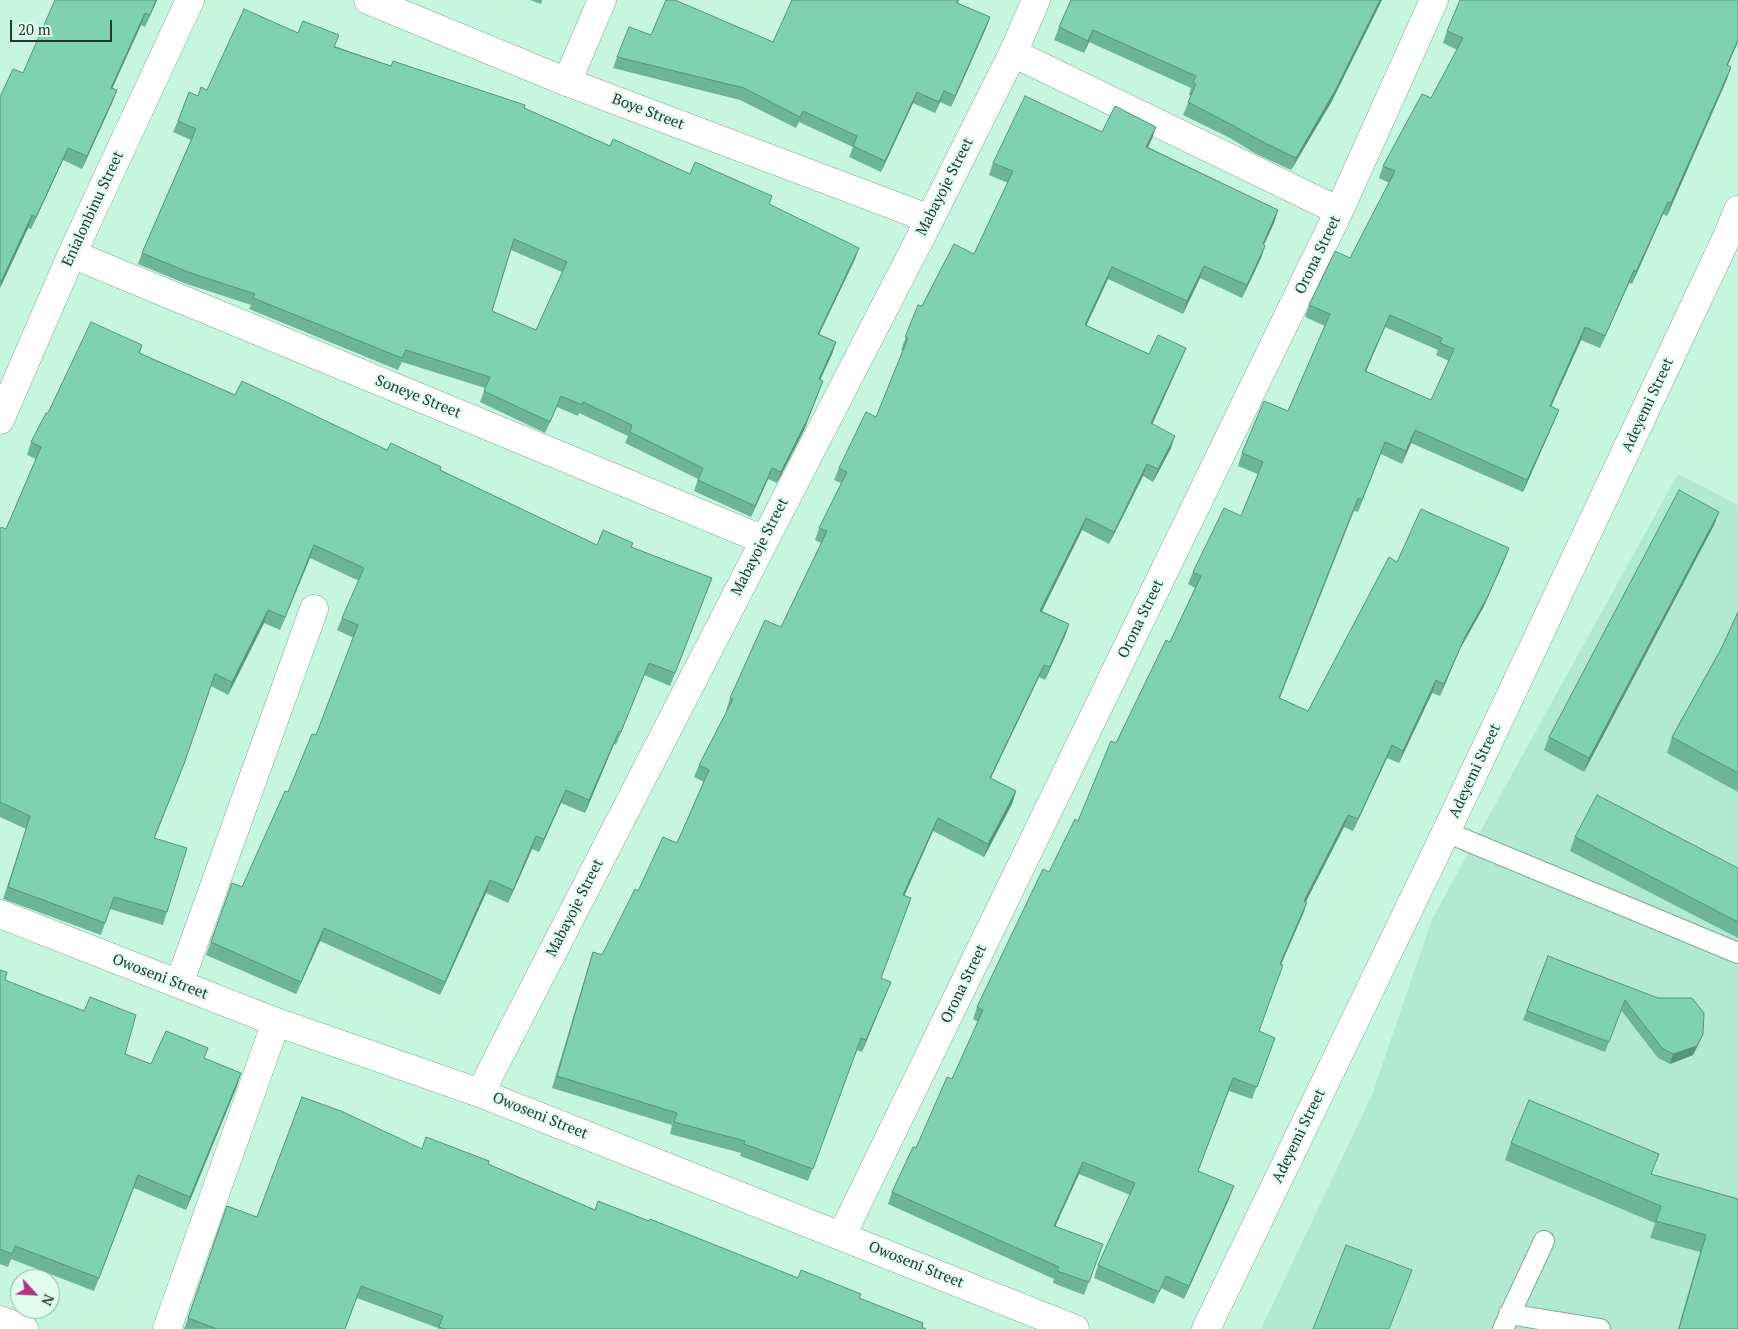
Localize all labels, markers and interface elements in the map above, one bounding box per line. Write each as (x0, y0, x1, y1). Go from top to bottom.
scale bar (12, 10, 115, 42)
text: 20 m (18, 19, 51, 39)
street label: Boye Street (609, 90, 687, 134)
street label: Mabayoje Street (913, 135, 977, 239)
street label: Enialonbinu Street (58, 148, 128, 270)
street label: Orona Street (1291, 213, 1345, 297)
street label: Adeyemi Street (1618, 355, 1678, 455)
street label: Soneye Street (372, 372, 464, 422)
street label: Mabayoje Street (728, 495, 792, 599)
street label: Orona Street (1114, 577, 1168, 661)
street label: Adeyemi Street (1445, 721, 1505, 821)
street label: Mabayoje Street (543, 856, 607, 960)
street label: Orona Street (937, 942, 991, 1026)
street label: Owoseni Street (110, 950, 210, 1004)
street label: Adeyemi Street (1269, 1086, 1329, 1186)
street label: Owoseni Street (490, 1089, 590, 1143)
street label: Owoseni Street (866, 1238, 966, 1292)
north arrow (10, 1269, 60, 1319)
text: N (37, 1291, 59, 1309)

